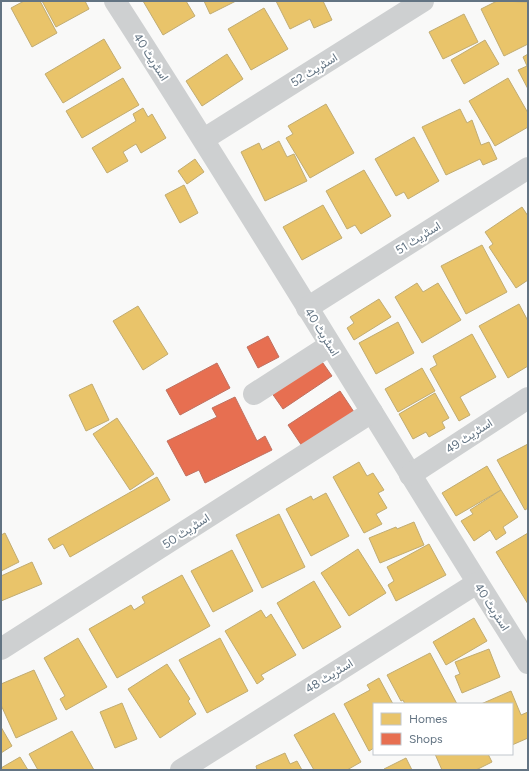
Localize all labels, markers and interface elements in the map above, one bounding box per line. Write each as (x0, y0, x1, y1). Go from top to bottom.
street label: اسٹریٹ 40 (130, 31, 172, 84)
street label: اسٹریٹ 52 (288, 50, 340, 91)
street label: اسٹریٹ 51 (393, 219, 444, 258)
street label: اسٹریٹ 40 (301, 305, 342, 359)
street label: اسٹریٹ 49 (443, 416, 496, 457)
street label: اسٹریٹ 50 (160, 511, 213, 552)
street label: اسٹریٹ 40 (471, 581, 513, 634)
street label: اسٹریٹ 48 (303, 656, 356, 697)
legend (373, 703, 513, 755)
text: Homes (409, 712, 448, 726)
text: Shops (409, 732, 443, 746)

